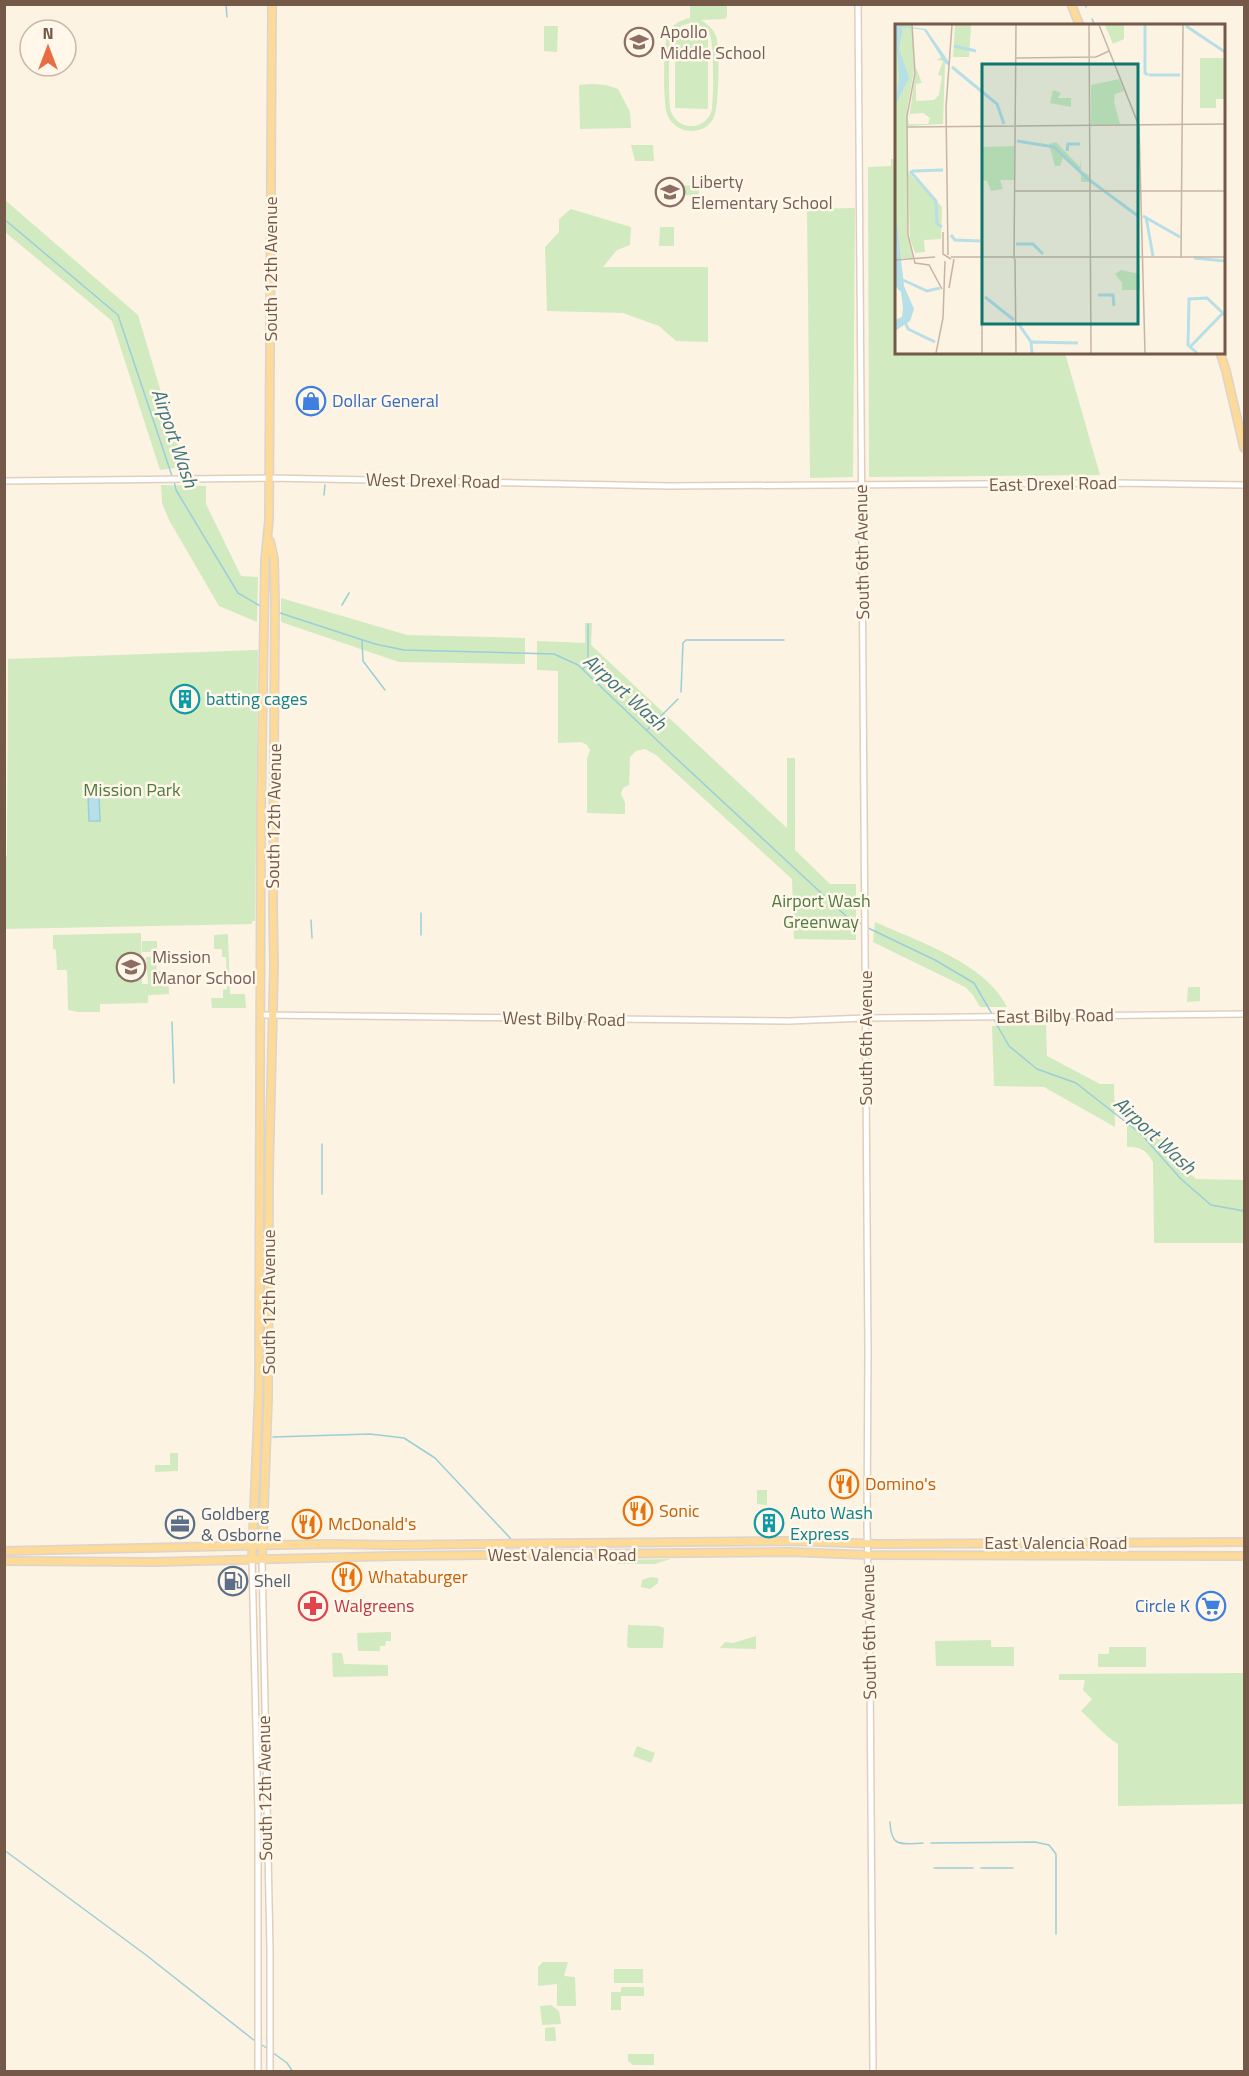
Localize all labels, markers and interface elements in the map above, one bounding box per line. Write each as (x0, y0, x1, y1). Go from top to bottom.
north arrow (18, 18, 78, 78)
place label: Apollo Middle School (660, 18, 766, 66)
text: N (42, 21, 54, 45)
inset map (895, 24, 1225, 354)
school or university icon: Apollo Middle School (623, 26, 655, 58)
place label: Liberty Elementary School (691, 168, 833, 216)
school or university icon: Liberty Elementary School (654, 176, 686, 208)
street label: South 12th Avenue (257, 196, 284, 342)
water label: Airport Wash (144, 384, 207, 493)
shop icon: Dollar General (295, 385, 327, 417)
place label: Dollar General (332, 387, 439, 414)
street label: West Drexel Road (366, 466, 500, 495)
street label: East Drexel Road (989, 469, 1117, 498)
street label: South 6th Avenue (847, 484, 876, 620)
water label: Airport Wash (577, 646, 675, 738)
building icon: batting cages (169, 683, 201, 715)
place label: batting cages (206, 685, 308, 712)
street label: South 12th Avenue (259, 743, 288, 889)
park label: Mission Park (83, 776, 181, 803)
park label: Airport Wash Greenway (771, 887, 871, 935)
place label: Mission Manor School (152, 943, 256, 991)
school or university icon: Mission Manor School (115, 951, 147, 983)
street label: South 6th Avenue (852, 970, 879, 1106)
street label: East Bilby Road (996, 1001, 1114, 1030)
street label: West Bilby Road (502, 1004, 626, 1033)
water label: Airport Wash (1107, 1088, 1204, 1182)
street label: South 12th Avenue (255, 1229, 282, 1375)
restaurant icon: Domino's (828, 1468, 860, 1500)
place label: Domino's (865, 1470, 936, 1497)
restaurant icon: Sonic (622, 1495, 654, 1527)
place label: Sonic (659, 1497, 700, 1524)
place label: Auto Wash Express (790, 1499, 873, 1547)
place label: Goldberg & Osborne (201, 1500, 282, 1548)
building icon: Auto Wash Express (753, 1507, 785, 1539)
office icon: Goldberg & Osborne (164, 1508, 196, 1540)
restaurant icon: McDonald's (291, 1508, 323, 1540)
place label: McDonald's (328, 1510, 416, 1537)
street label: East Valencia Road (984, 1529, 1128, 1556)
street label: West Valencia Road (488, 1541, 637, 1568)
restaurant icon: Whataburger (331, 1561, 363, 1593)
place label: Whataburger (368, 1563, 468, 1590)
street label: South 6th Avenue (854, 1564, 883, 1700)
fuel station icon: Shell (217, 1565, 249, 1597)
place label: Shell (254, 1567, 291, 1594)
pharmacy icon: Walgreens (297, 1590, 329, 1622)
supermarket icon: Circle K (1195, 1590, 1227, 1622)
place label: Walgreens (334, 1592, 414, 1619)
place label: Circle K (1135, 1592, 1190, 1619)
street label: South 12th Avenue (250, 1715, 279, 1861)

